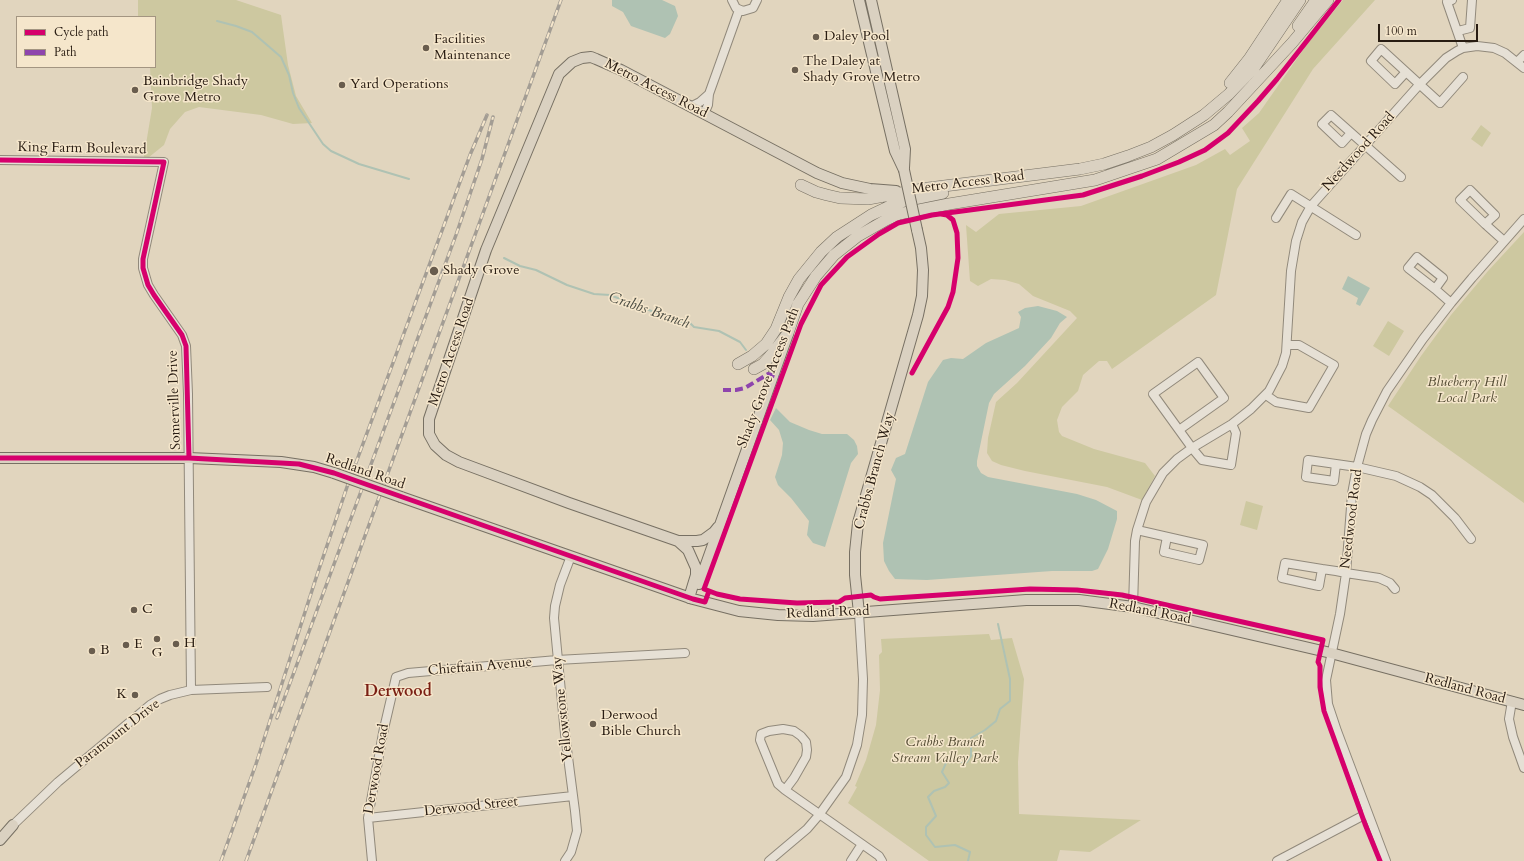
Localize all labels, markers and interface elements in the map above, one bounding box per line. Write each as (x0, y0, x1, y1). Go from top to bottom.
legend (16, 16, 156, 68)
scale bar (1380, 16, 1480, 42)
text: 100 m (1385, 23, 1417, 39)
text: Cycle path (54, 24, 109, 40)
place label: Daley Pool (824, 29, 889, 45)
place label: Facilities Maintenance (434, 32, 511, 64)
marker: Daley Pool (811, 32, 821, 42)
marker: Facilities Maintenance (421, 43, 431, 53)
text: Path (54, 44, 77, 60)
place label: The Daley at Shady Grove Metro (803, 54, 920, 86)
street label: Metro Access Road (602, 56, 710, 122)
marker: The Daley at Shady Grove Metro (790, 65, 800, 75)
place label: Bainbridge Shady Grove Metro (143, 74, 248, 106)
place label: Yard Operations (350, 77, 448, 93)
marker: Yard Operations (337, 80, 347, 90)
marker: Bainbridge Shady Grove Metro (130, 85, 140, 95)
street label: Needwood Road (1319, 109, 1399, 195)
street label: King Farm Boulevard (17, 139, 147, 159)
street label: Metro Access Road (911, 168, 1025, 198)
place label: Shady Grove (443, 263, 520, 279)
marker: Shady Grove (428, 265, 440, 277)
water label: Crabbs Branch (606, 289, 692, 333)
street label: Metro Access Road (426, 296, 478, 408)
street label: Shady Grove Access Path (734, 305, 804, 451)
street label: Somerville Drive (165, 350, 185, 450)
park label: Blueberry Hill Local Park (1427, 375, 1507, 408)
street label: Crabbs Branch Way (851, 411, 899, 531)
street label: Redland Road (323, 451, 407, 493)
street label: Needwood Road (1338, 468, 1366, 570)
street label: Redland Road (1108, 596, 1192, 628)
place label: C (142, 602, 153, 618)
street label: Redland Road (786, 603, 870, 623)
marker: C (129, 605, 139, 615)
marker: G (152, 634, 162, 644)
place label: H (184, 636, 196, 652)
place label: E (134, 637, 143, 653)
marker: H (171, 639, 181, 649)
marker: E (121, 640, 131, 650)
place label: B (100, 643, 110, 659)
marker: B (87, 646, 97, 656)
place label: G (151, 646, 163, 662)
street label: Chieftain Avenue (427, 654, 533, 680)
street label: Yellowstone Way (549, 655, 577, 763)
street label: Redland Road (1423, 670, 1507, 708)
district label: Derwood (364, 682, 432, 702)
place label: K (117, 687, 127, 703)
marker: K (130, 690, 140, 700)
street label: Paramount Drive (72, 696, 164, 772)
place label: Derwood Bible Church (601, 708, 681, 740)
marker: Derwood Bible Church (588, 719, 598, 729)
street label: Derwood Road (361, 723, 393, 815)
park label: Crabbs Branch Stream Valley Park (892, 735, 998, 768)
street label: Derwood Street (423, 794, 519, 820)

